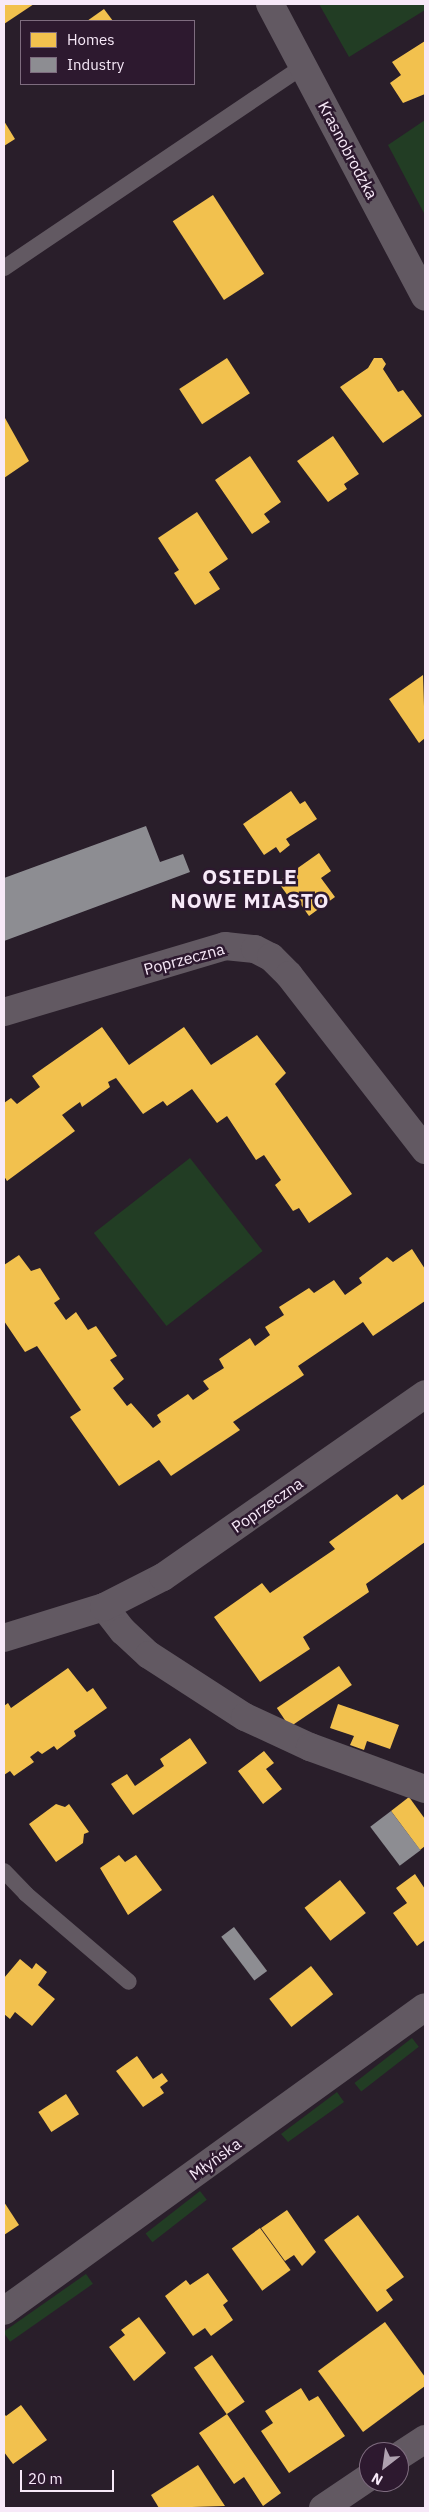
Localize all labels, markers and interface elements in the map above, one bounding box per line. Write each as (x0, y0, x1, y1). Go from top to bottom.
legend (20, 20, 195, 85)
text: Homes (67, 30, 115, 49)
text: Industry (67, 55, 124, 74)
street label: Krasnobrodzka (314, 98, 382, 202)
district label: OSIEDLE NOWE MIASTO (169, 863, 331, 913)
street label: Poprzeczna (142, 939, 226, 979)
street label: Poprzeczna (228, 1473, 306, 1537)
street label: Młyńska (185, 2134, 245, 2184)
north arrow (359, 2442, 409, 2492)
scale bar (22, 2460, 116, 2492)
text: 20 m (28, 2469, 63, 2488)
text: N (368, 2469, 386, 2489)

